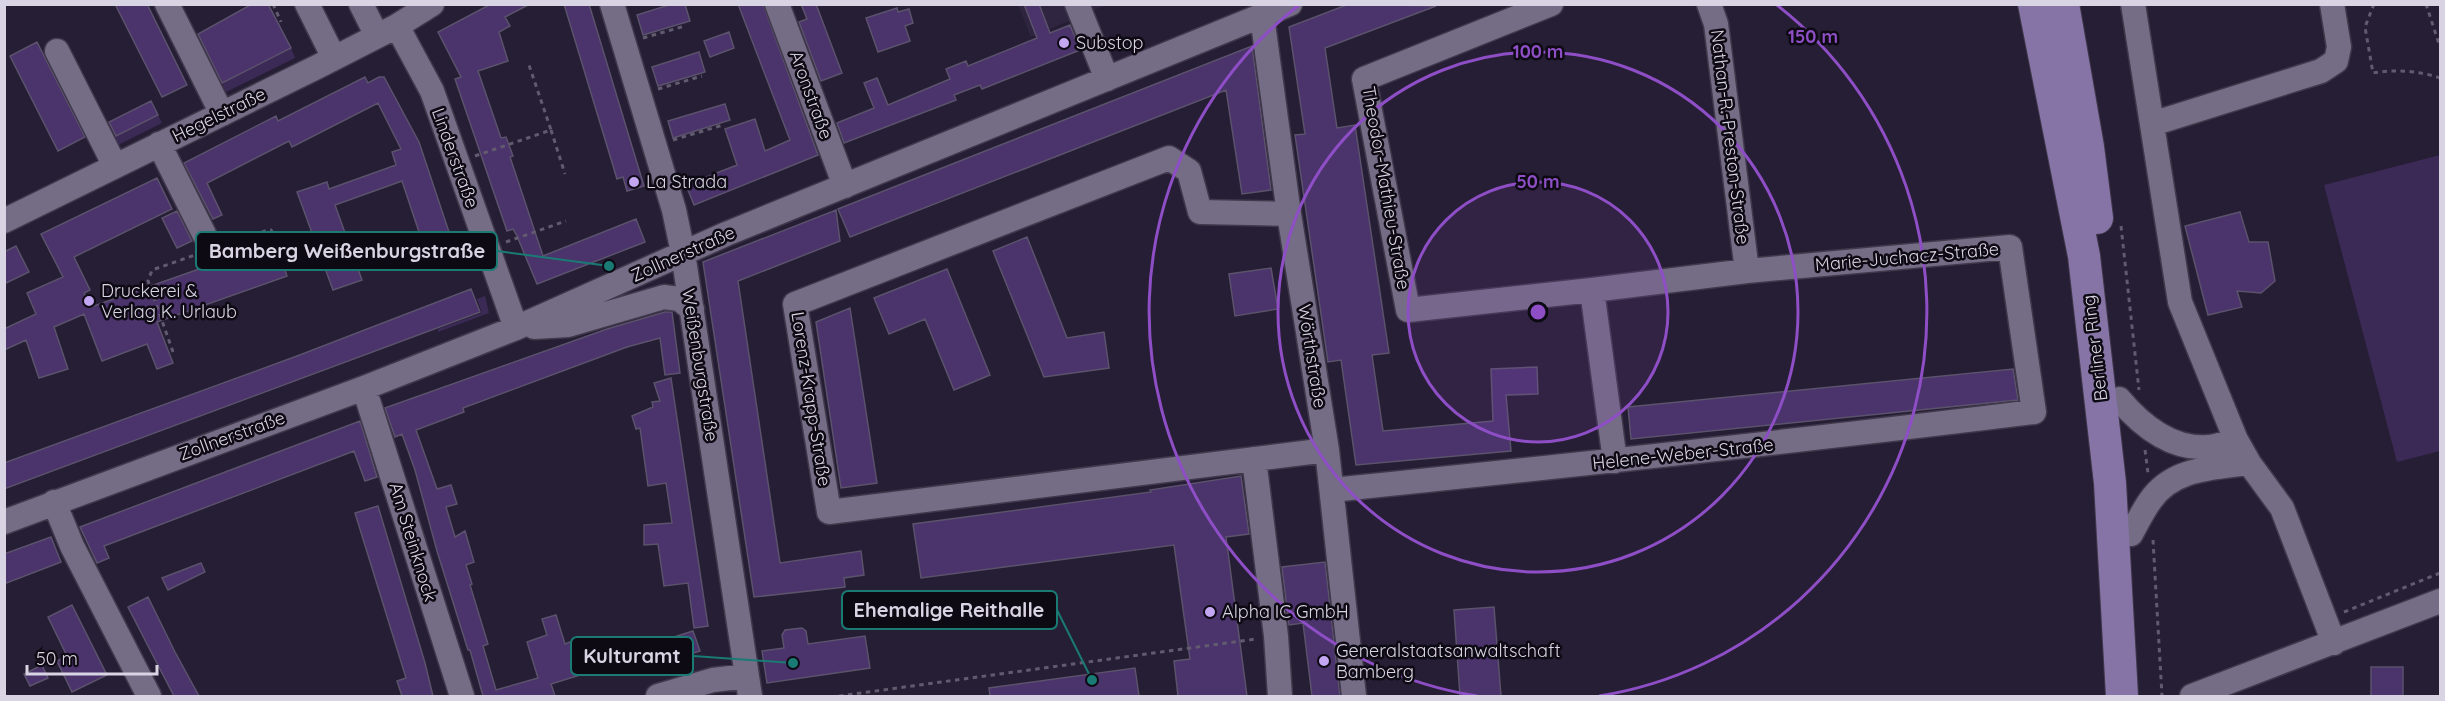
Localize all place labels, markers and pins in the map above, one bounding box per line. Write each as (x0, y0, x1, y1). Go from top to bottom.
place label: Substop (1076, 31, 1144, 54)
marker: Substop (1057, 36, 1071, 50)
place label: La Strada (646, 170, 727, 193)
marker: La Strada (627, 175, 641, 189)
callout: Bamberg Weißenburgstraße (196, 232, 497, 270)
place label: Druckerei & Verlag K. Urlaub (101, 279, 237, 323)
marker: Druckerei & Verlag K. Urlaub (82, 294, 96, 308)
centre of rings (1528, 302, 1548, 322)
callout: Ehemalige Reithalle (842, 591, 1057, 629)
place label: Alpha IC GmbH (1222, 600, 1349, 623)
marker: Alpha IC GmbH (1203, 605, 1217, 619)
callout: Kulturamt (571, 637, 693, 675)
place label: Generalstaatsanwaltschaft Bamberg (1336, 639, 1561, 683)
marker: Generalstaatsanwaltschaft Bamberg (1317, 654, 1331, 668)

